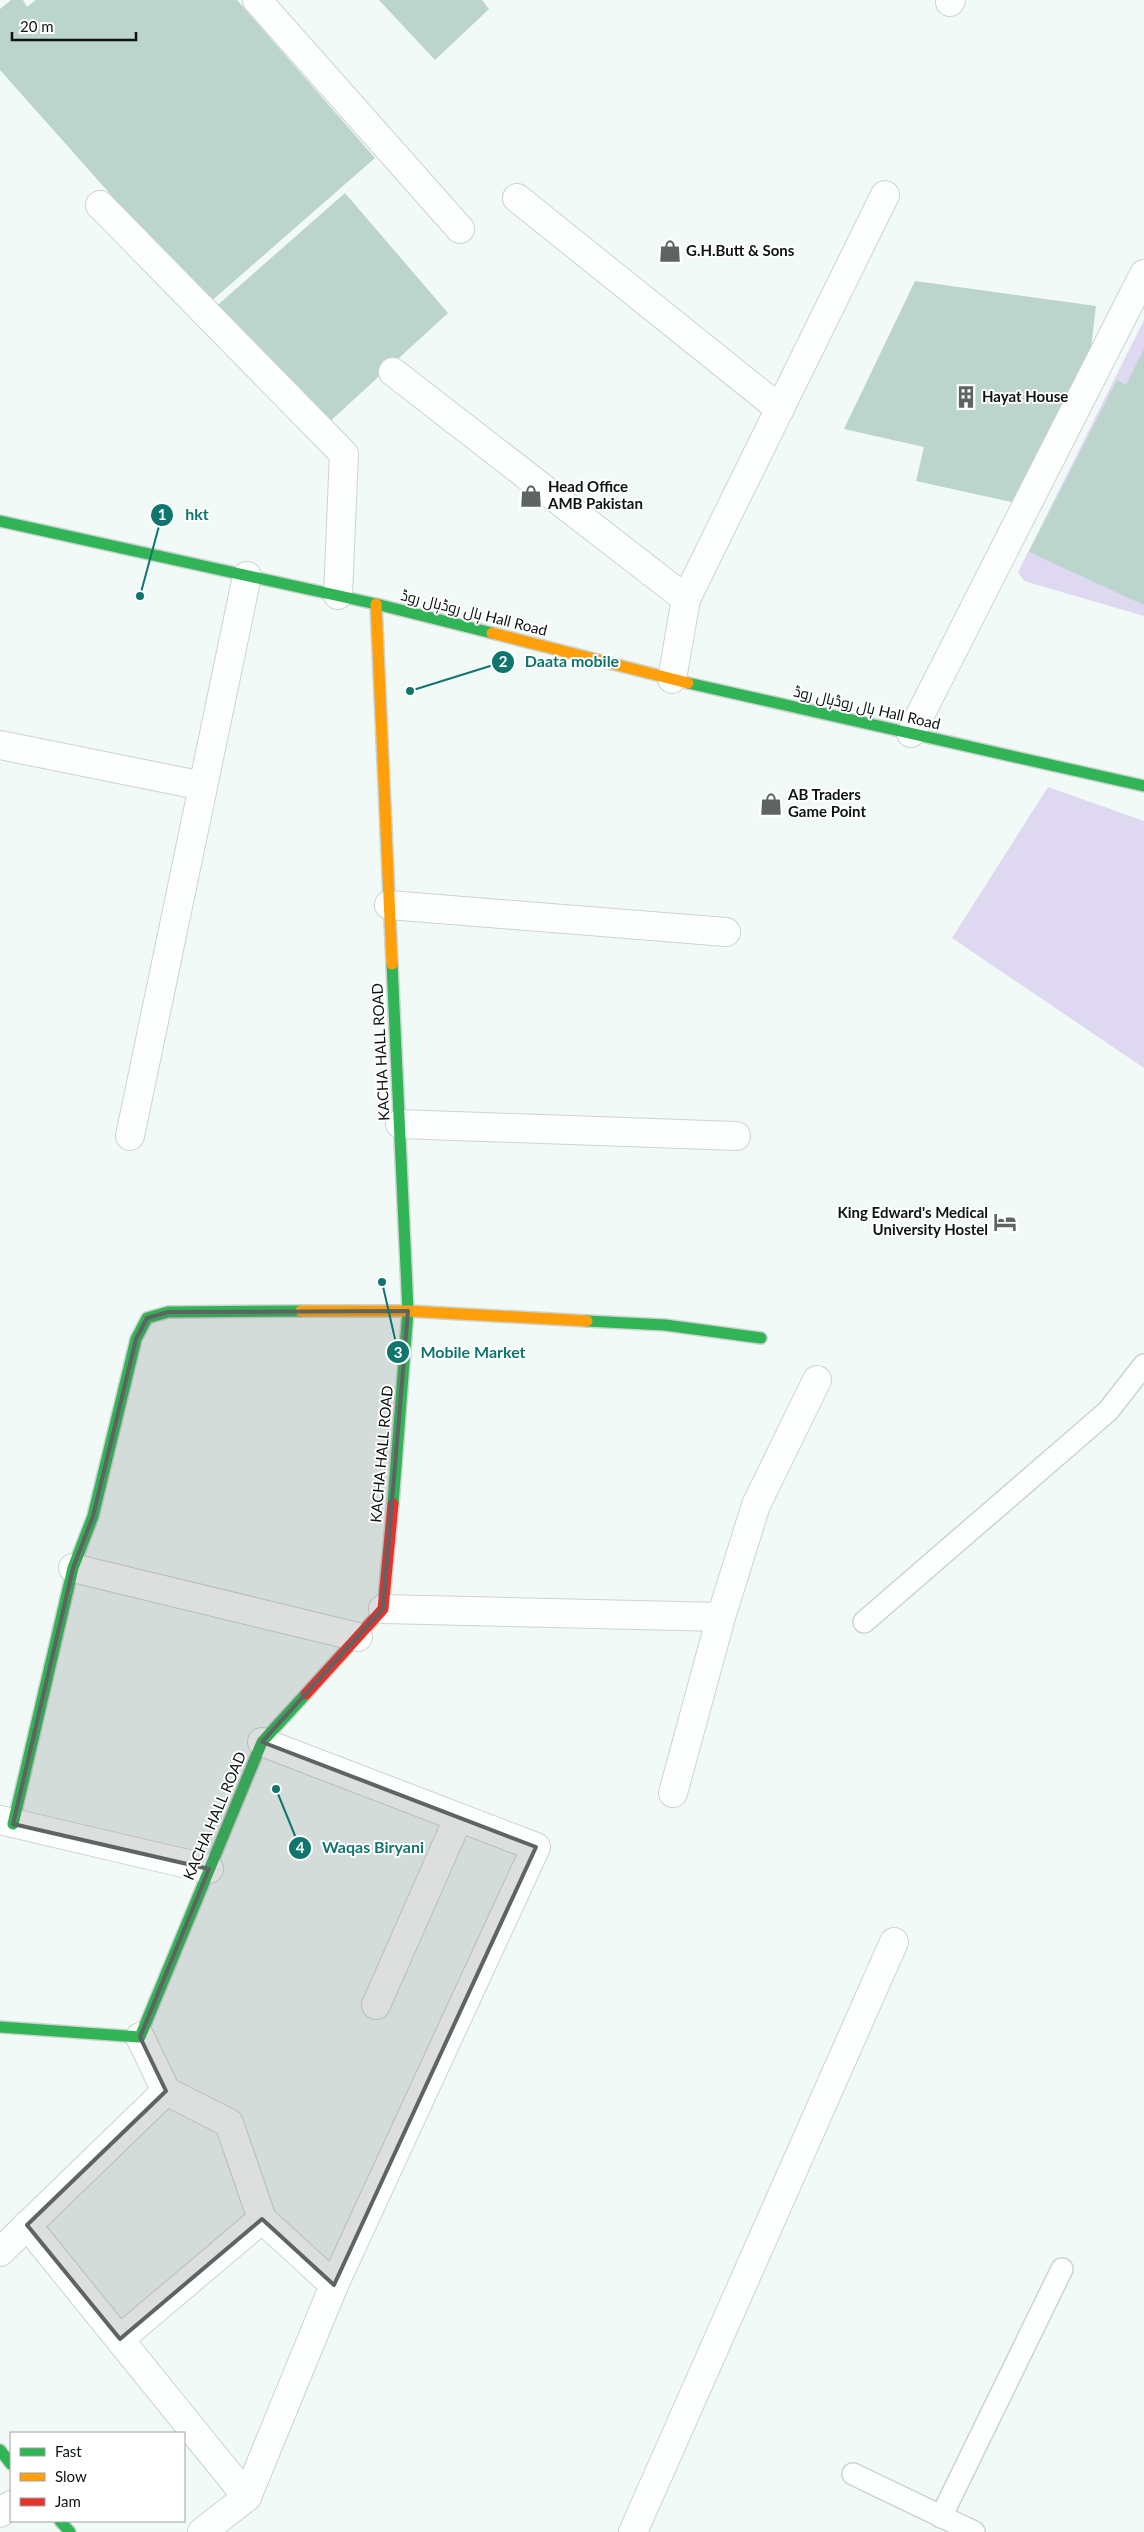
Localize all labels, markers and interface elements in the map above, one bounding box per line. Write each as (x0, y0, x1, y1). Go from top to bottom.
scale bar (12, 10, 136, 42)
text: 20 m (20, 17, 54, 35)
shop icon: G.H.Butt & Sons (657, 238, 683, 264)
place label: G.H.Butt & Sons (686, 241, 795, 259)
building icon: Hayat House (953, 384, 979, 410)
place label: Hayat House (982, 387, 1068, 405)
place label: Head Office AMB Pakistan (547, 477, 643, 512)
shop icon: Head Office AMB Pakistan (518, 483, 544, 509)
callout: hkt (150, 499, 218, 530)
text: hkt (185, 504, 209, 523)
text: 1 (158, 505, 166, 523)
street label: ہال روڈہال روڈ Hall Road (399, 585, 549, 641)
callout: Daata mobile (490, 646, 630, 677)
text: Daata mobile (525, 651, 620, 670)
text: 2 (499, 652, 508, 670)
street label: ہال روڈہال روڈ Hall Road (792, 681, 942, 735)
place label: AB Traders Game Point (787, 785, 866, 820)
shop icon: AB Traders Game Point (758, 791, 784, 817)
street label: KACHA HALL ROAD (367, 983, 393, 1121)
place label: King Edward's Medical University Hostel (837, 1203, 988, 1238)
hotel icon: King Edward's Medical University Hostel (992, 1209, 1018, 1235)
callout: Mobile Market (385, 1337, 535, 1368)
text: Mobile Market (420, 1342, 526, 1361)
text: 3 (394, 1343, 402, 1361)
street label: KACHA HALL ROAD (366, 1385, 396, 1523)
street label: KACHA HALL ROAD (179, 1749, 249, 1883)
callout: Waqas Biryani (287, 1832, 434, 1863)
text: Waqas Biryani (322, 1837, 424, 1856)
text: 4 (296, 1838, 305, 1856)
legend (10, 2432, 185, 2522)
text: Fast (55, 2442, 82, 2460)
text: Slow (55, 2467, 87, 2485)
text: Jam (55, 2492, 81, 2510)

